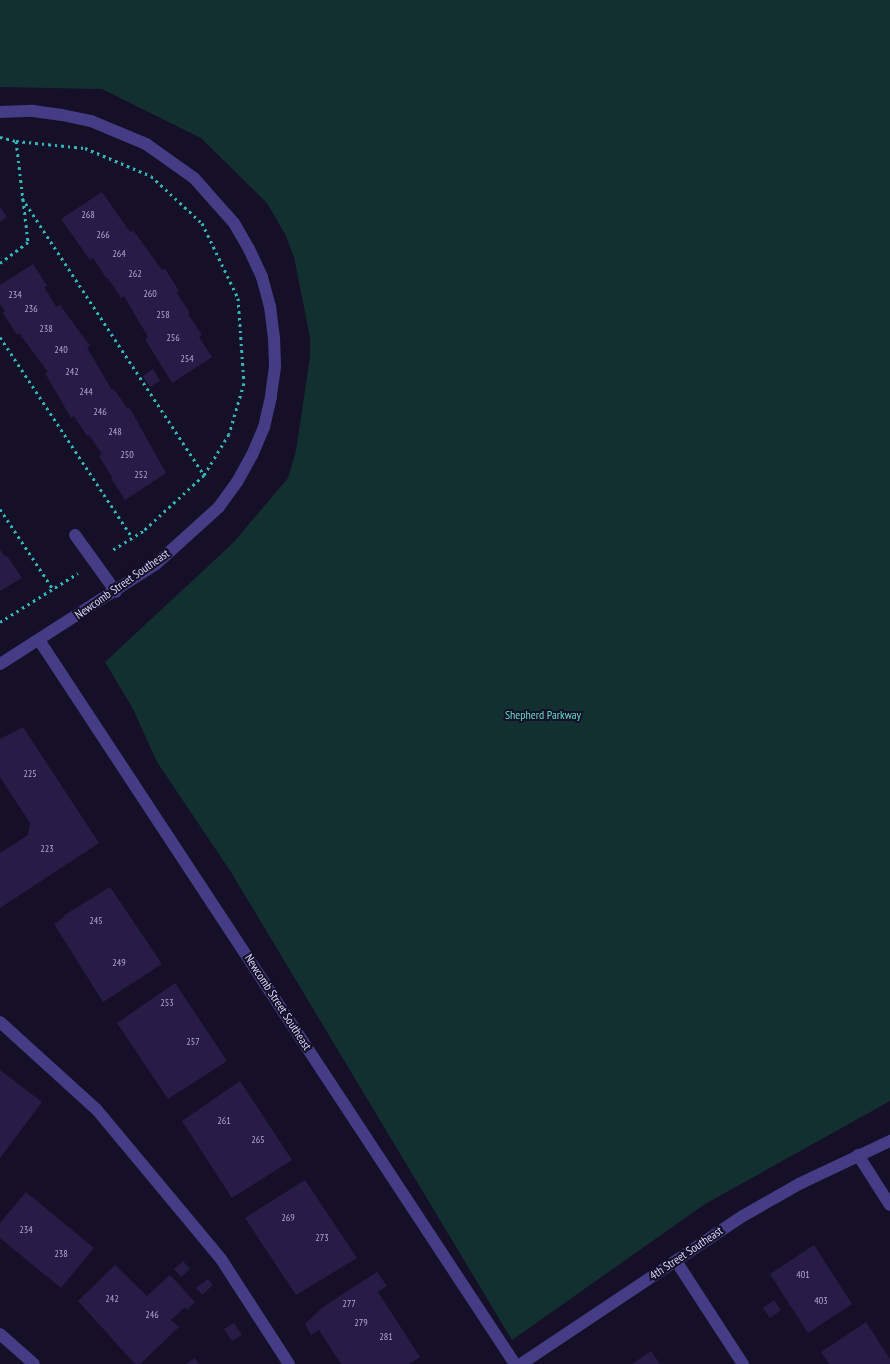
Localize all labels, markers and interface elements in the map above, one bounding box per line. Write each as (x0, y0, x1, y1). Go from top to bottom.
house number: 268 (81, 209, 95, 221)
house number: 266 (96, 229, 110, 241)
house number: 264 (112, 248, 126, 260)
house number: 262 (128, 268, 142, 280)
house number: 260 (143, 288, 157, 300)
house number: 234 (8, 289, 22, 301)
house number: 236 (24, 303, 38, 315)
house number: 258 (156, 309, 170, 321)
house number: 238 (39, 323, 53, 335)
house number: 256 (166, 332, 180, 344)
house number: 240 (54, 344, 68, 356)
house number: 254 (180, 353, 194, 365)
house number: 242 (65, 366, 79, 378)
house number: 244 (79, 386, 93, 398)
house number: 246 (93, 406, 107, 418)
house number: 248 (108, 426, 122, 438)
house number: 250 (120, 449, 134, 461)
house number: 252 (134, 469, 148, 481)
street label: Newcomb Street Southeast (72, 546, 172, 622)
park label: Shepherd Parkway (505, 708, 581, 722)
house number: 225 (23, 768, 37, 780)
house number: 223 (40, 843, 54, 855)
house number: 245 (89, 915, 103, 927)
street label: Newcomb Street Southeast (242, 951, 314, 1053)
house number: 249 (112, 957, 126, 969)
house number: 253 (160, 997, 174, 1009)
house number: 257 (186, 1036, 200, 1048)
house number: 261 (217, 1115, 231, 1127)
house number: 265 (251, 1134, 265, 1146)
house number: 269 (281, 1212, 295, 1224)
street label: 4th Street Southeast (647, 1223, 725, 1283)
house number: 234 (19, 1224, 33, 1236)
house number: 273 (315, 1232, 329, 1244)
house number: 238 (54, 1248, 68, 1260)
house number: 401 (796, 1269, 810, 1281)
house number: 242 (105, 1293, 119, 1305)
house number: 403 (814, 1295, 828, 1307)
house number: 277 (342, 1298, 356, 1310)
house number: 246 (145, 1309, 159, 1321)
house number: 279 (354, 1317, 368, 1329)
house number: 281 (379, 1331, 393, 1343)

